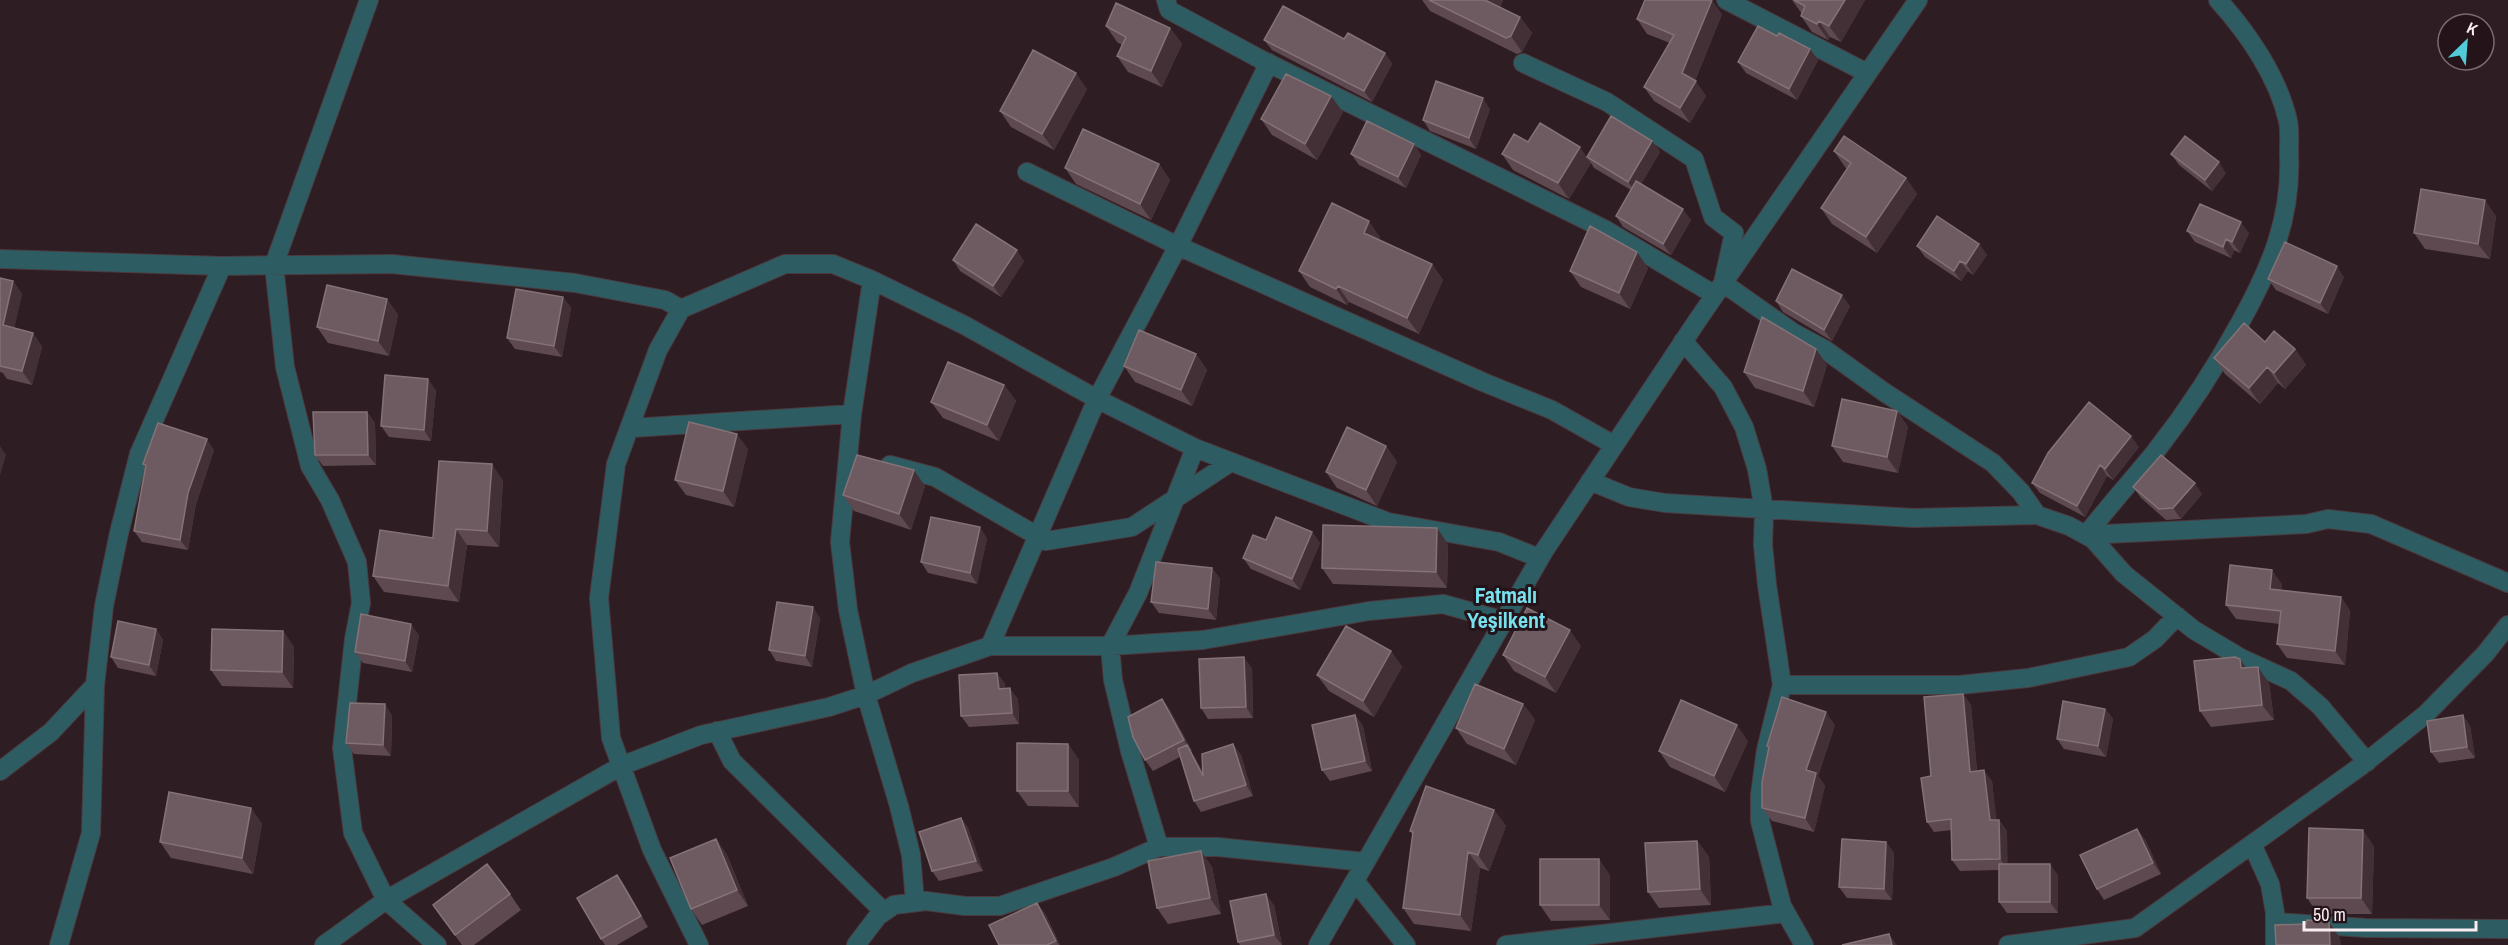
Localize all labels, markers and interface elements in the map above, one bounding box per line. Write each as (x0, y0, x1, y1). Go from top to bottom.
north arrow (2436, 12, 2496, 72)
text: K (2463, 16, 2482, 41)
district label: Fatmalı Yeşilkent (1467, 580, 1545, 635)
scale bar (2304, 894, 2476, 932)
text: 50 m (2313, 902, 2346, 927)

